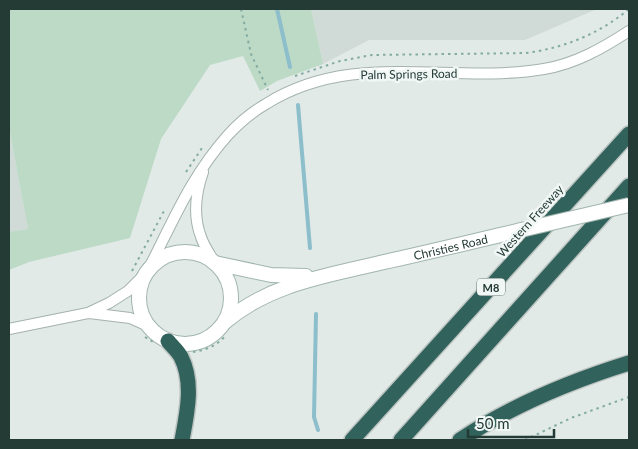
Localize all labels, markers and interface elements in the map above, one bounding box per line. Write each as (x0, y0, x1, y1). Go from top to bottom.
street label: Palm Springs Road (360, 66, 458, 82)
street label: Western Freeway (494, 181, 567, 260)
street label: Christies Road (412, 231, 489, 263)
road number: M8 (477, 278, 505, 296)
scale bar (468, 406, 554, 438)
text: 50 m (476, 414, 510, 432)

